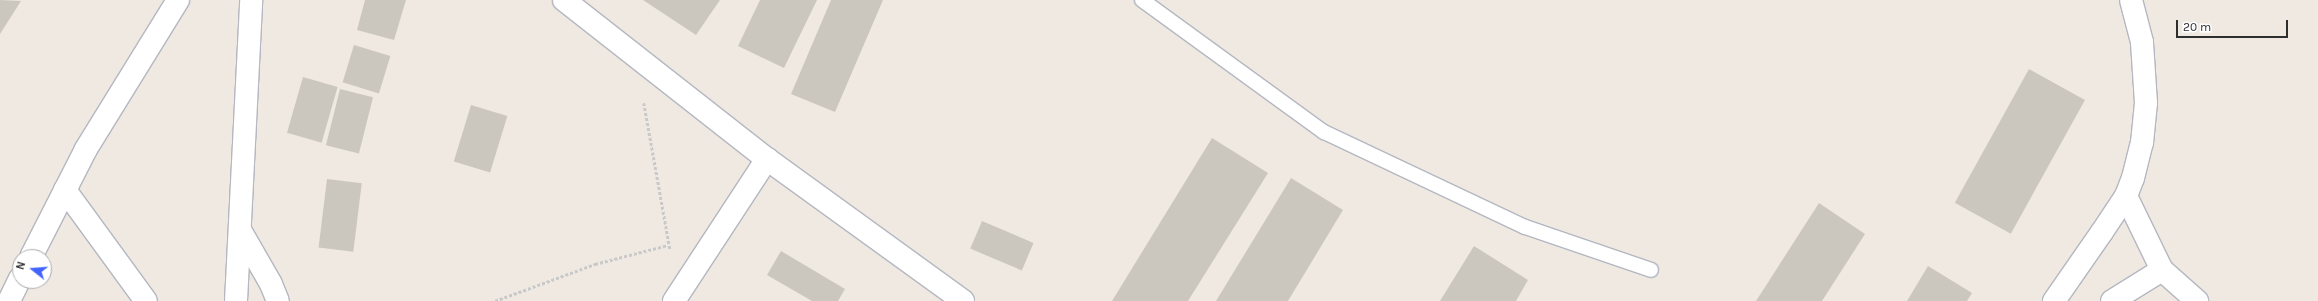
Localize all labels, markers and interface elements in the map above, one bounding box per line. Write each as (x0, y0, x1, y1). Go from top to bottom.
scale bar (2178, 12, 2290, 38)
text: 20 m (2183, 20, 2211, 34)
north arrow (12, 249, 52, 289)
text: N (14, 260, 28, 271)

